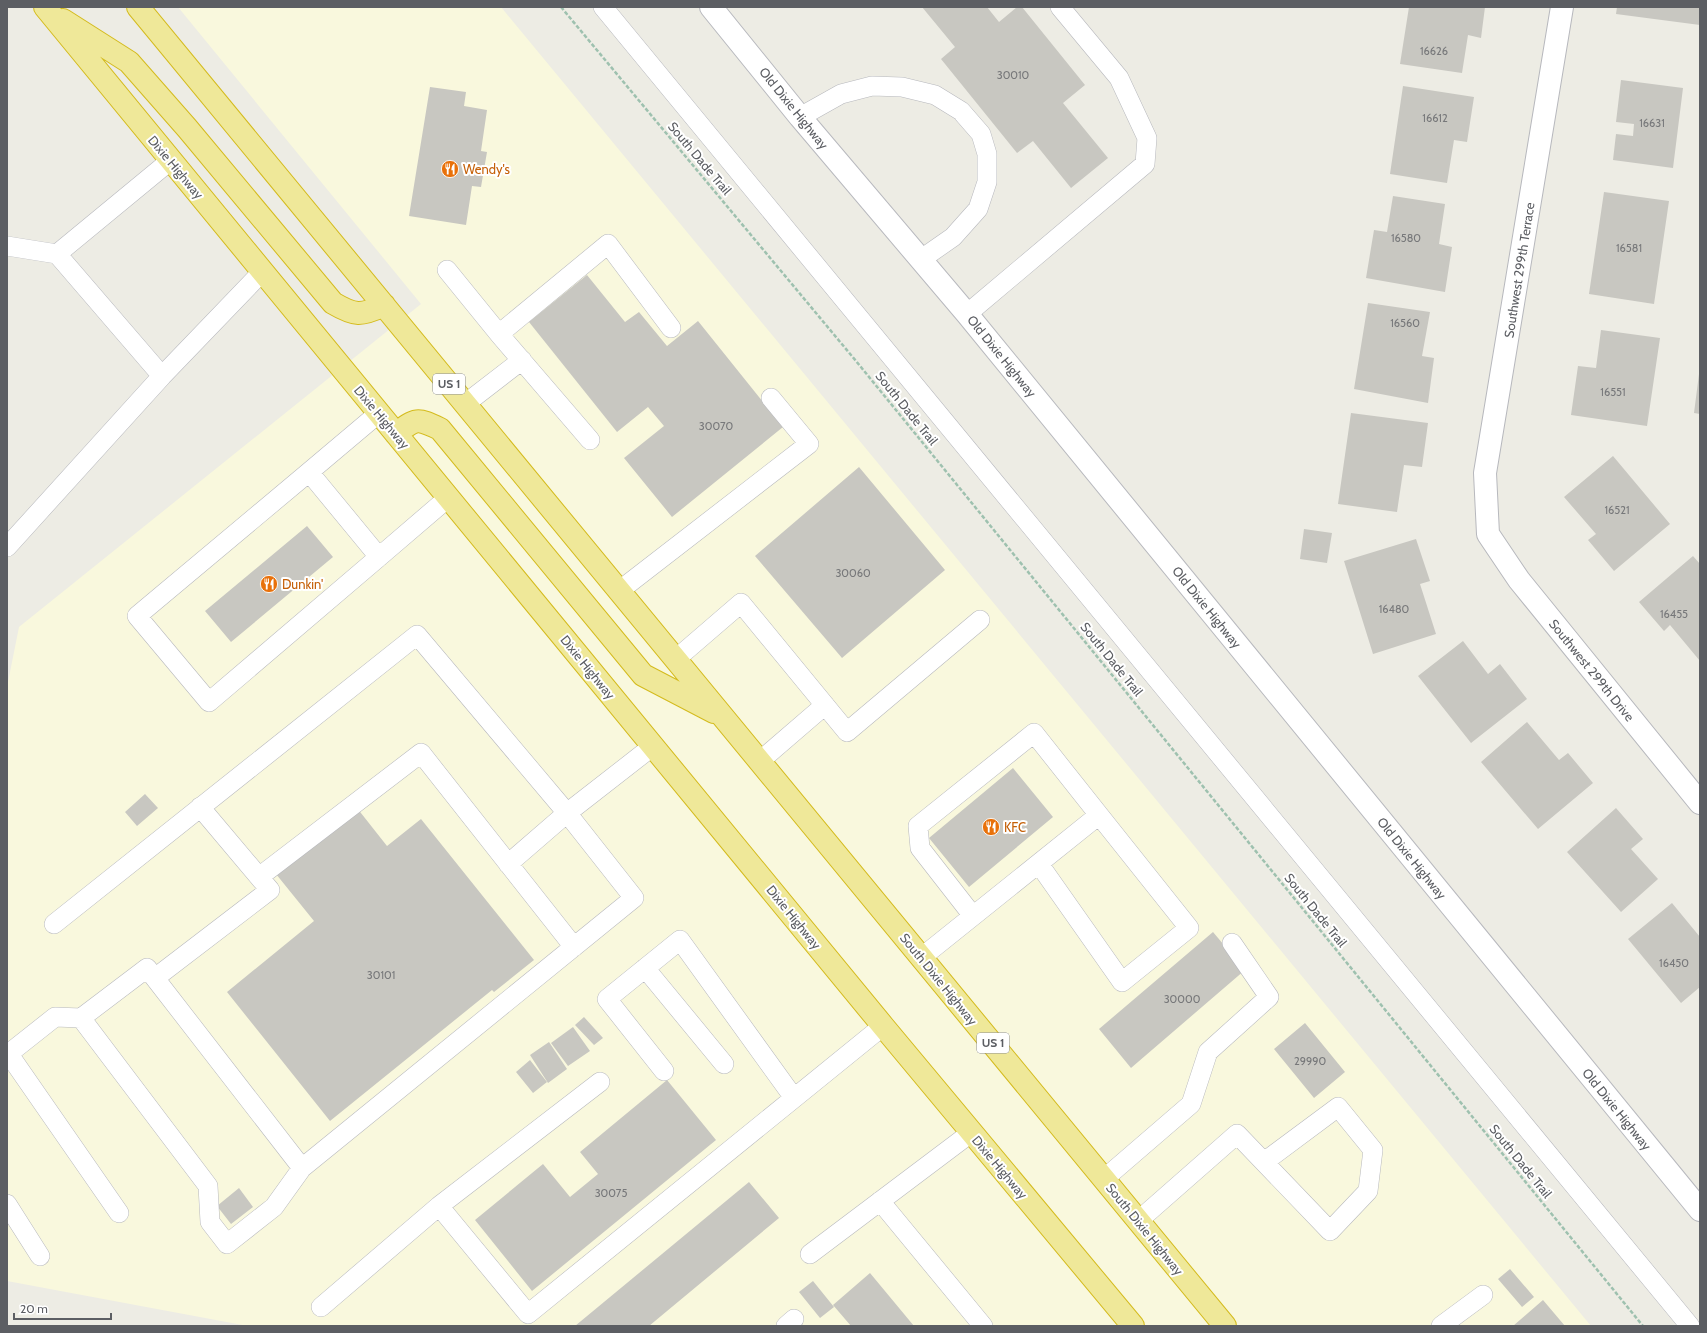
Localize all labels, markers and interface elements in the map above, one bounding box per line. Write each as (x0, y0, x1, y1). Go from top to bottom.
house number: 16626 (1420, 44, 1448, 58)
street label: Old Dixie Highway (756, 64, 832, 153)
house number: 30010 (997, 68, 1030, 82)
house number: 16612 (1422, 111, 1448, 125)
house number: 16631 (1639, 116, 1665, 130)
street label: South Dade Trail (665, 118, 735, 198)
street label: Dixie Highway (145, 132, 207, 202)
restaurant icon: Wendy's (440, 159, 460, 179)
place label: Wendy's (463, 161, 511, 177)
street label: Southwest 299th Terrace (1500, 201, 1538, 339)
house number: 16580 (1391, 231, 1421, 245)
house number: 16581 (1616, 241, 1642, 255)
street label: Old Dixie Highway (964, 312, 1040, 401)
house number: 16560 (1390, 316, 1420, 330)
street label: South Dade Trail (872, 368, 942, 448)
road number: US 1 (433, 374, 465, 394)
street label: Dixie Highway (351, 382, 413, 452)
house number: 16551 (1600, 385, 1626, 399)
house number: 30070 (699, 419, 733, 433)
house number: 16521 (1604, 503, 1630, 517)
street label: Old Dixie Highway (1169, 563, 1245, 652)
house number: 30060 (835, 566, 871, 580)
restaurant icon: Dunkin' (259, 574, 279, 594)
place label: Dunkin' (282, 576, 323, 592)
house number: 16480 (1379, 602, 1410, 616)
house number: 16455 (1660, 607, 1688, 621)
street label: Southwest 299th Drive (1546, 616, 1638, 725)
street label: South Dade Trail (1077, 619, 1147, 699)
street label: Dixie Highway (557, 632, 619, 703)
street label: Old Dixie Highway (1374, 814, 1450, 903)
restaurant icon: KFC (981, 817, 1001, 837)
place label: KFC (1004, 819, 1026, 835)
street label: South Dade Trail (1281, 870, 1351, 950)
street label: Dixie Highway (763, 882, 825, 953)
street label: South Dixie Highway (897, 930, 981, 1029)
house number: 16450 (1659, 956, 1689, 970)
house number: 30101 (367, 968, 395, 982)
house number: 30000 (1164, 992, 1201, 1006)
road number: US 1 (977, 1033, 1009, 1053)
house number: 29990 (1294, 1054, 1326, 1068)
street label: Old Dixie Highway (1579, 1065, 1655, 1154)
street label: South Dade Trail (1486, 1121, 1556, 1201)
street label: Dixie Highway (969, 1132, 1031, 1202)
street label: South Dixie Highway (1103, 1180, 1187, 1279)
house number: 30075 (595, 1186, 627, 1200)
scale bar (14, 1295, 111, 1321)
text: 20 m (20, 1301, 48, 1316)

